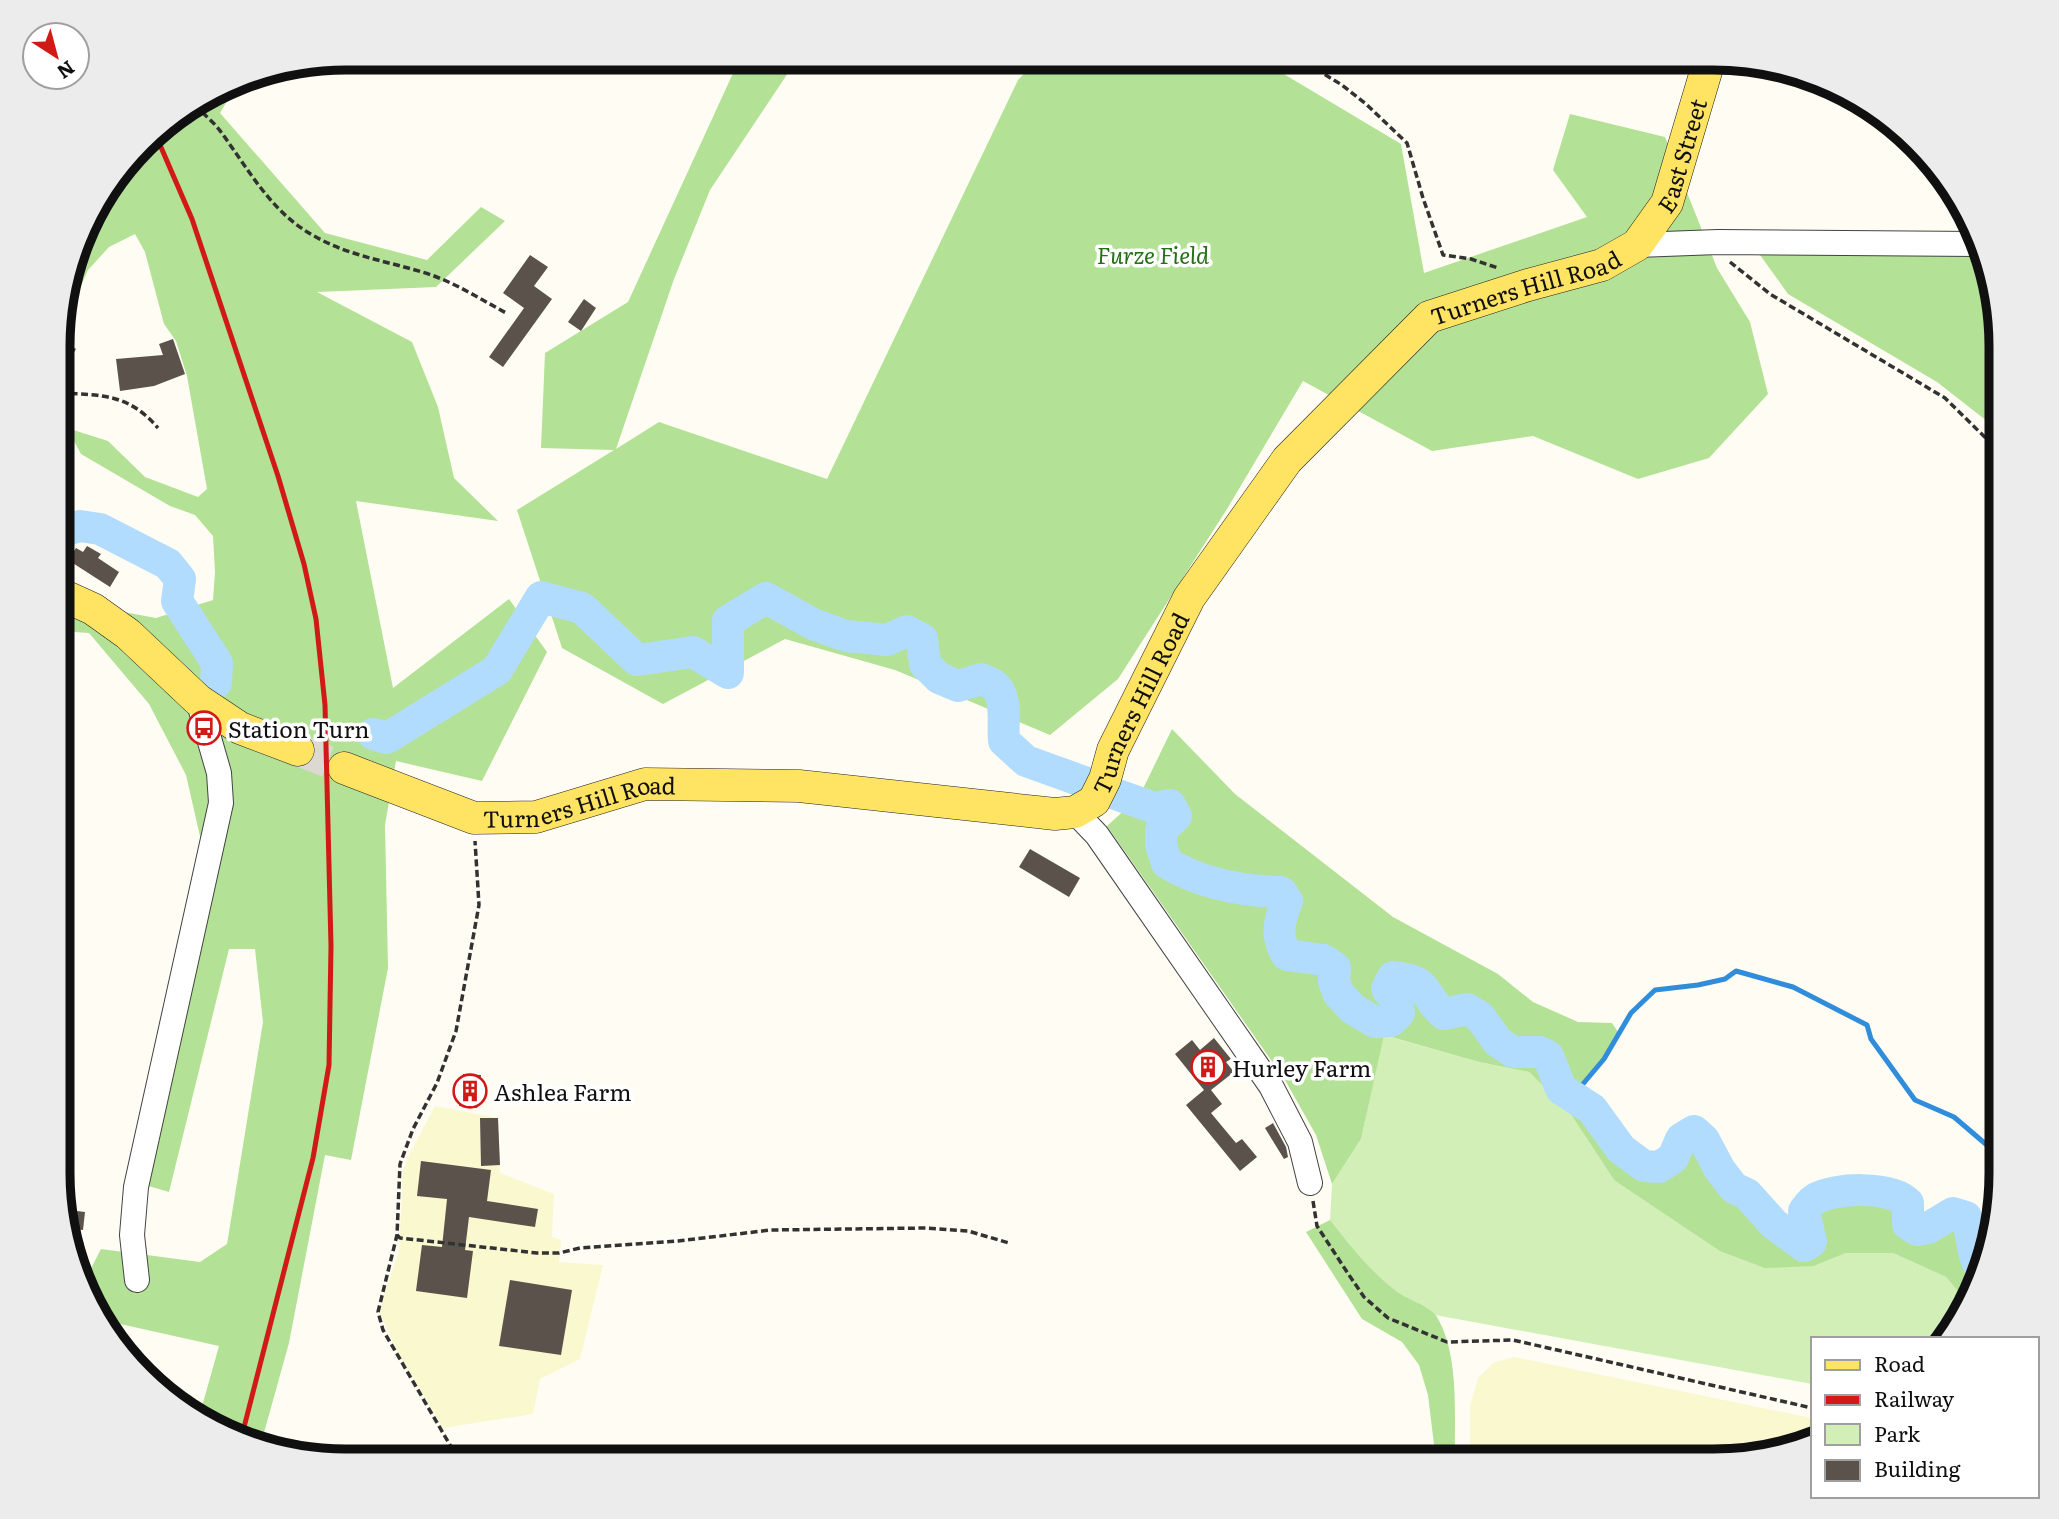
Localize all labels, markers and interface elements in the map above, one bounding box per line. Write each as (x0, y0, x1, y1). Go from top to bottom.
north arrow (21, 21, 91, 91)
text: N (52, 55, 81, 87)
street label: East Street (1648, 93, 1714, 220)
park label: Furze Field (1097, 237, 1210, 271)
street label: Turners Hill Road (1426, 241, 1627, 333)
street label: Turners Hill Road (1083, 606, 1196, 800)
bus stop icon: Station Turn (185, 709, 223, 747)
place label: Station Turn (228, 711, 370, 745)
street label: Turners Hill Road (483, 766, 676, 835)
building icon: Hurley Farm (1189, 1048, 1227, 1086)
place label: Hurley Farm (1232, 1050, 1371, 1084)
building icon: Ashlea Farm (451, 1072, 489, 1110)
place label: Ashlea Farm (494, 1074, 632, 1108)
legend (1811, 1337, 2038, 1498)
text: Road (1874, 1347, 1925, 1378)
text: Railway (1874, 1382, 1955, 1413)
text: Park (1874, 1417, 1920, 1448)
text: Building (1874, 1452, 1961, 1483)

